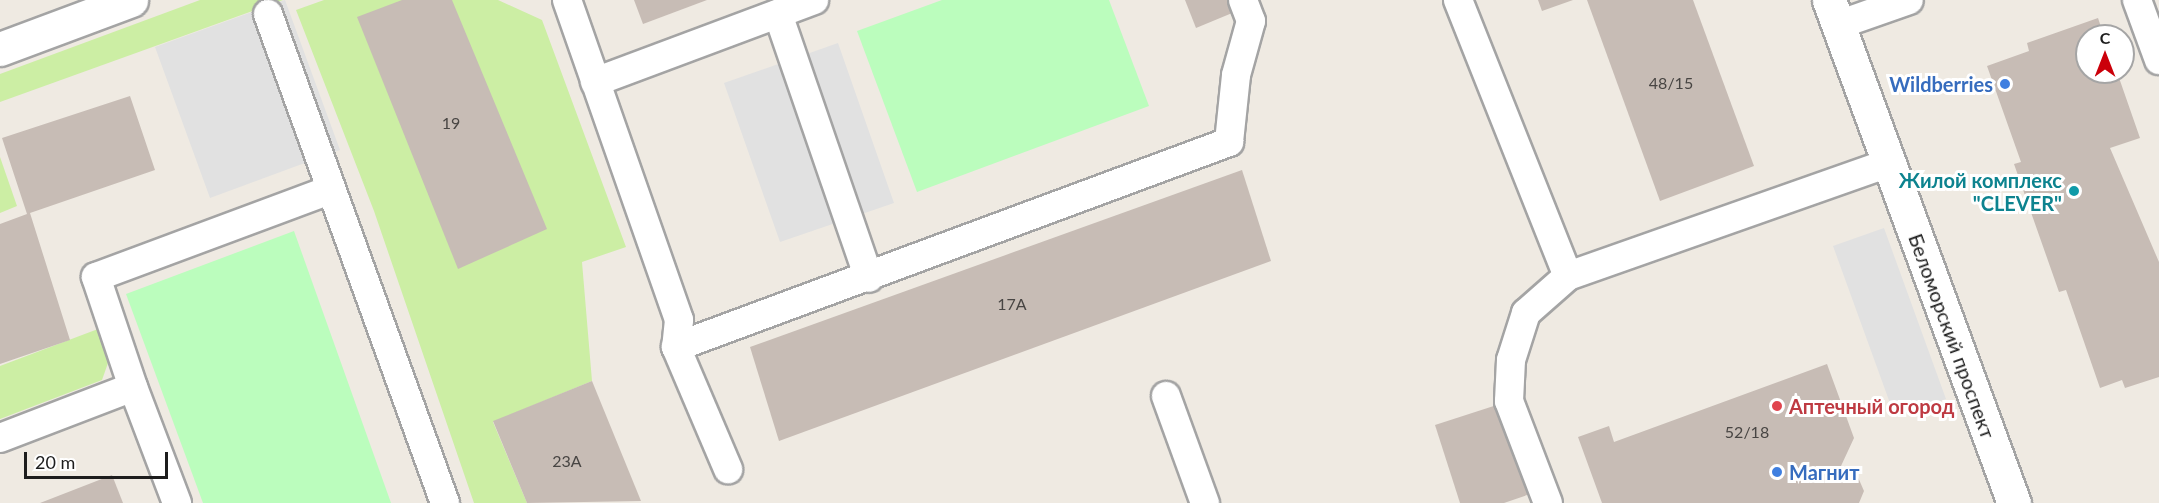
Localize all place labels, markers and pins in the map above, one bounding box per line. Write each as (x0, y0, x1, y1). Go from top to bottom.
place label: Wildberries (1889, 72, 1993, 96)
marker: Wildberries (1998, 77, 2012, 91)
place label: Жилой комплекс "СLEVER" (1899, 168, 2062, 215)
marker: Жилой комплекс "СLEVER" (2067, 184, 2081, 198)
place label: Аптечный огород (1789, 394, 1954, 418)
marker: Аптечный огород (1770, 399, 1784, 413)
place label: Магнит (1789, 460, 1860, 484)
marker: Магнит (1770, 465, 1784, 479)

